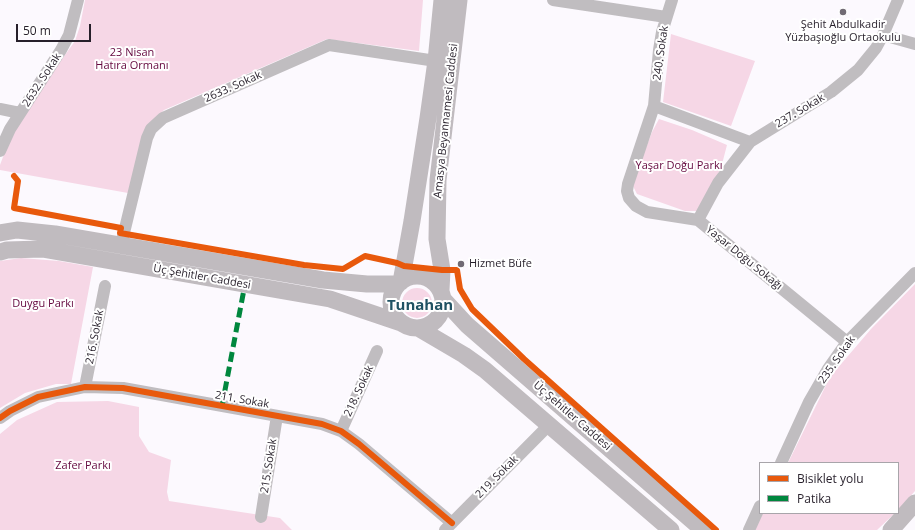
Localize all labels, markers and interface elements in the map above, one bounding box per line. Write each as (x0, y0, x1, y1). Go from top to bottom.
marker: Şehit Abdulkadir Yüzbaşıoğlu Ortaokulu (838, 7, 848, 17)
scale bar (18, 16, 93, 42)
place label: Şehit Abdulkadir Yüzbaşıoğlu Ortaokulu (785, 18, 901, 44)
text: 50 m (23, 22, 51, 39)
street label: 240. Sokak (651, 25, 671, 81)
street label: Amasya Beyannamesi Caddesi (431, 43, 461, 199)
park label: 23 Nisan Hatıra Ormanı (95, 46, 169, 72)
street label: 2632. Sokak (20, 51, 64, 109)
street label: 2633. Sokak (202, 69, 264, 105)
street label: 237. Sokak (773, 91, 827, 131)
park label: Yaşar Doğu Parkı (636, 159, 722, 173)
street label: Yaşar Doğu Sokağı (703, 223, 785, 293)
place label: Hizmet Büfe (469, 257, 532, 271)
marker: Hizmet Büfe (456, 259, 466, 269)
street label: Üç Şehitler Caddesi (152, 262, 252, 292)
park label: Duygu Parkı (12, 297, 74, 311)
district label: Tunahan (387, 297, 453, 315)
street label: 216. Sokak (83, 309, 107, 365)
street label: 235. Sokak (816, 334, 858, 386)
street label: 218. Sokak (341, 363, 377, 419)
street label: Üç Şehitler Caddesi (530, 379, 614, 453)
street label: 211. Sokak (214, 389, 270, 411)
street label: 215. Sokak (258, 438, 280, 494)
street label: 219. Sokak (473, 453, 521, 501)
park label: Zafer Parkı (55, 459, 111, 473)
legend (759, 462, 899, 514)
text: Bisiklet yolu (797, 470, 864, 487)
text: Patika (797, 490, 831, 507)

